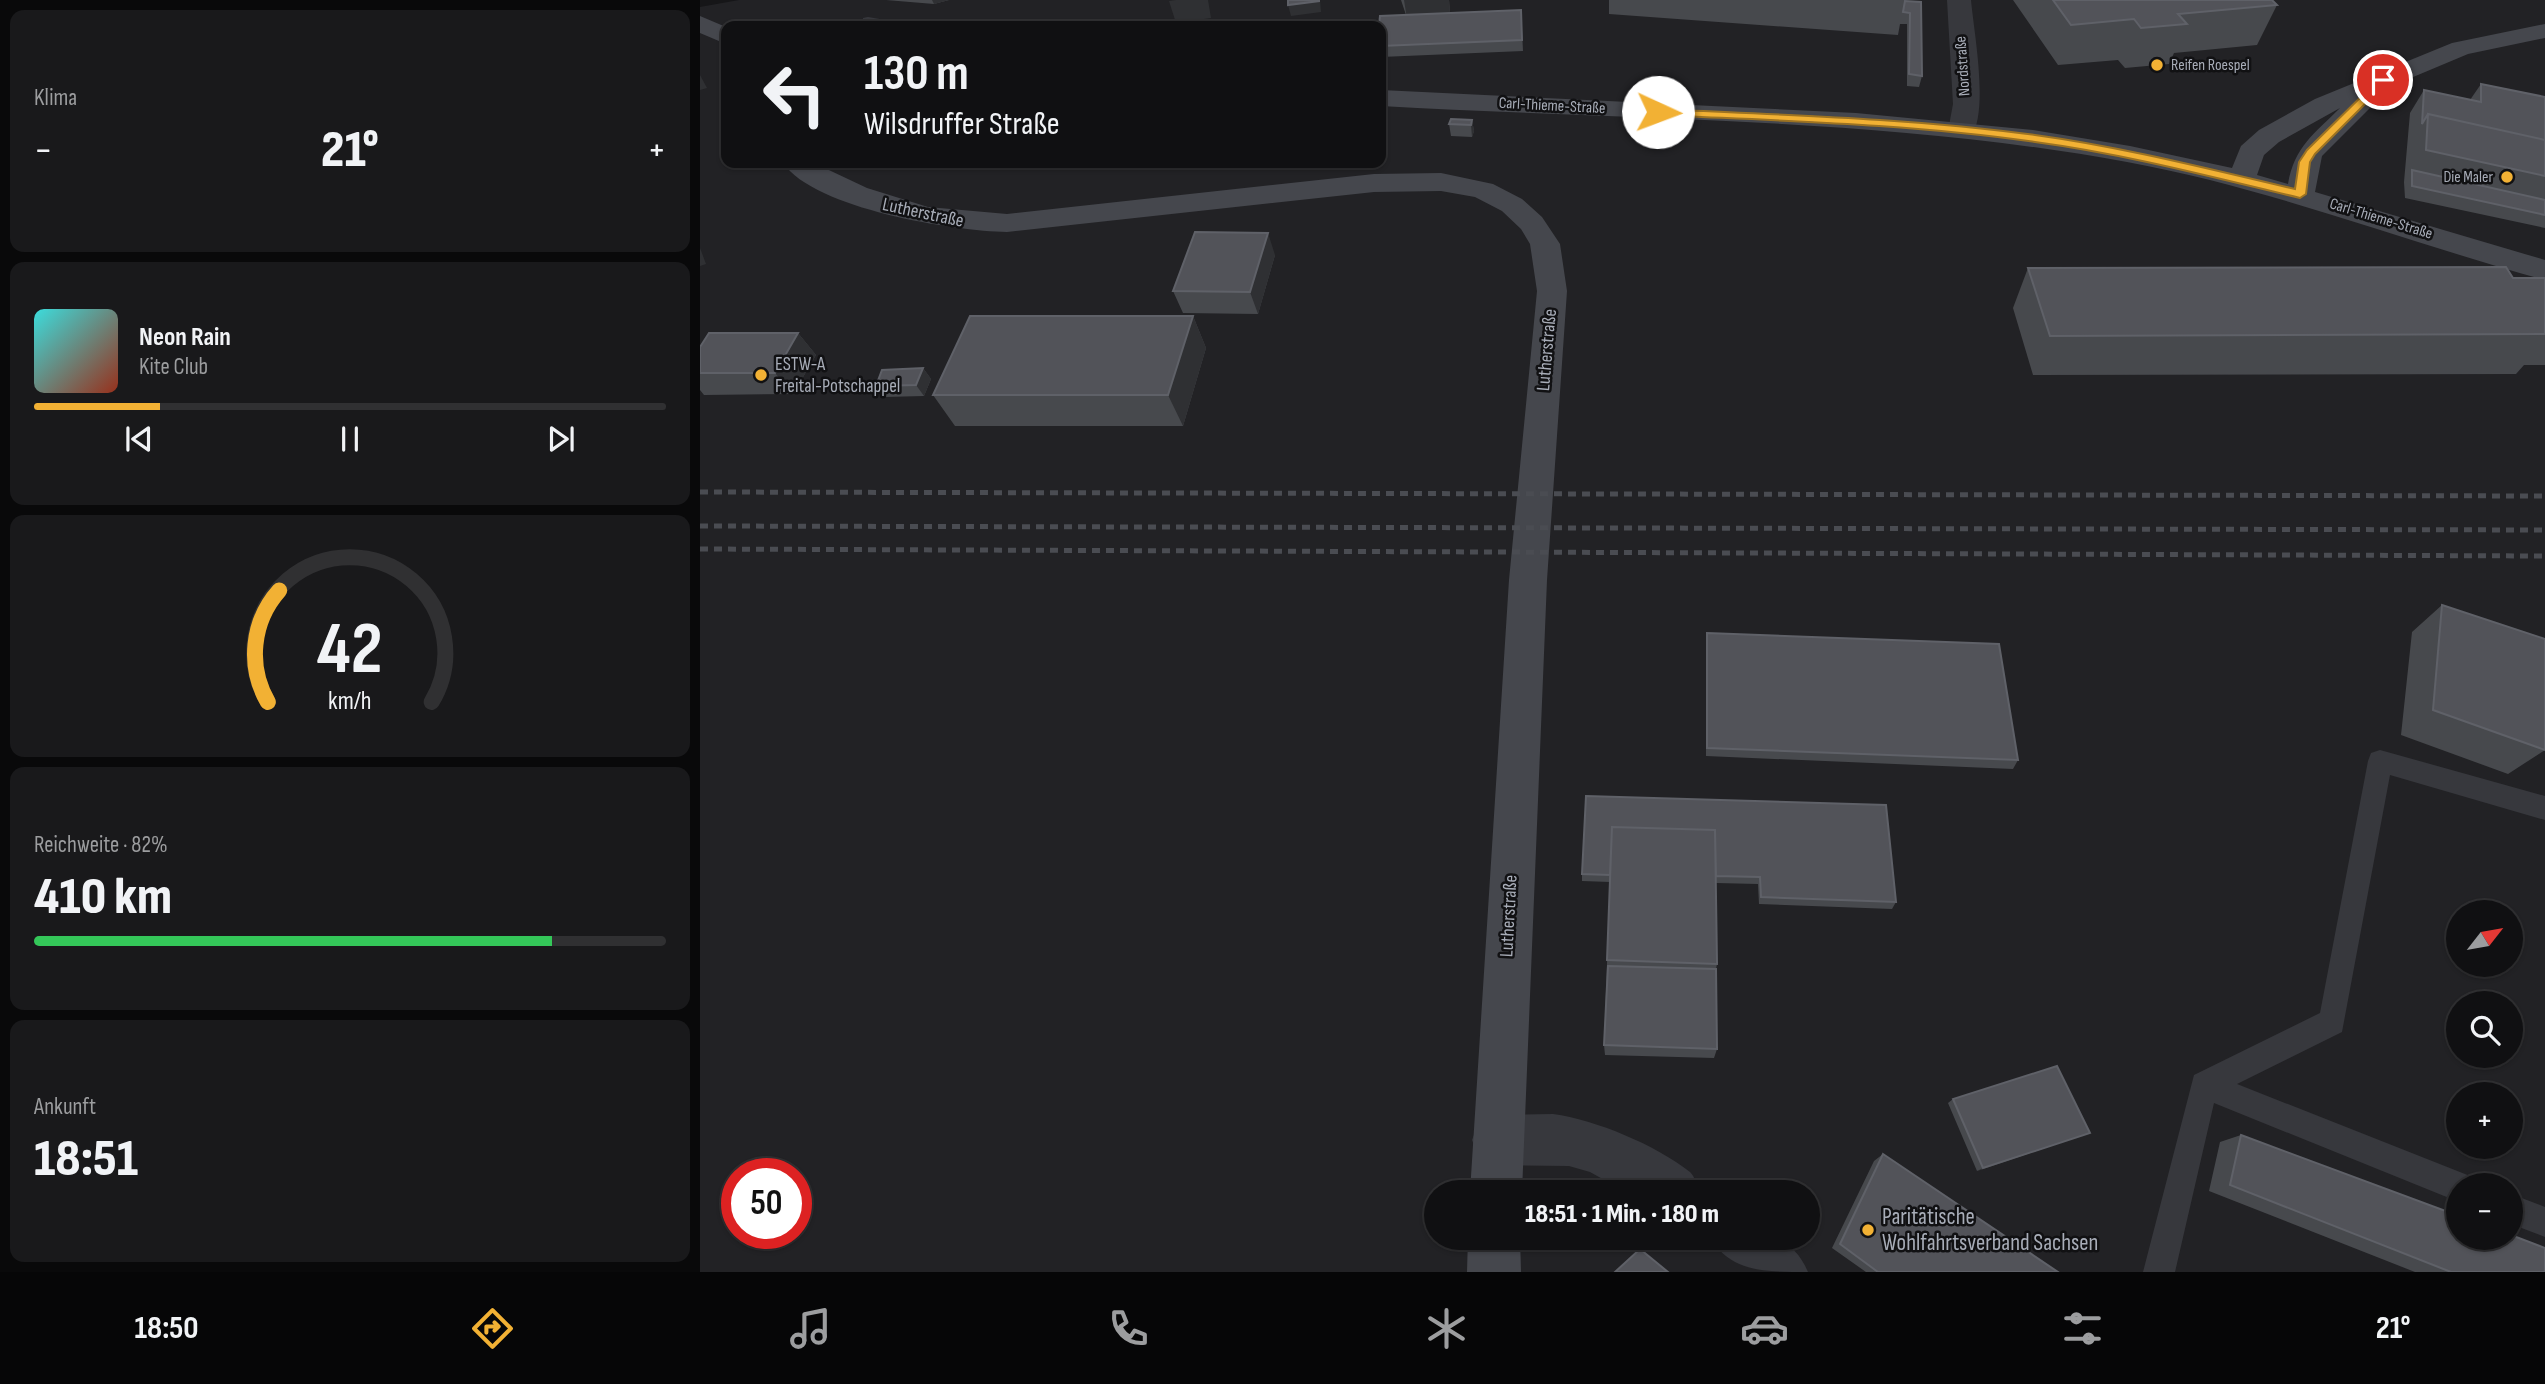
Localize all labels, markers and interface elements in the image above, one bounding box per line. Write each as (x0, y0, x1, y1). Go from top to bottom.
street label: Nordstraße (1951, 35, 1975, 97)
text: 130 m (864, 45, 969, 104)
icon: left (749, 49, 840, 140)
pin (2353, 50, 2413, 110)
place label: Reifen Roespel (2171, 56, 2250, 75)
marker: Reifen Roespel (2149, 57, 2165, 73)
icon: arrive (2364, 61, 2402, 99)
position arrow (1621, 75, 1695, 149)
text: Klima (34, 84, 77, 112)
street label: Carl-Thieme-Straße (1498, 94, 1606, 118)
text: Wilsdruffer Straße (864, 105, 1060, 144)
text: 21° (321, 119, 379, 182)
text: − (34, 128, 53, 173)
text: + (647, 128, 666, 173)
place label: Die Maler (2444, 168, 2493, 187)
marker: Die Maler (2499, 169, 2515, 185)
street label: Lutherstraße (880, 193, 966, 233)
street label: Carl-Thieme-Straße (2327, 194, 2435, 244)
street label: Lutherstraße (1532, 308, 1562, 392)
text: Neon Rain (139, 322, 231, 353)
text: Kite Club (139, 353, 208, 381)
place label: ESTW-A Freital-Potschappel (775, 353, 900, 398)
marker: ESTW-A Freital-Potschappel (753, 367, 769, 383)
icon: previous (120, 420, 158, 458)
icon: pause (331, 420, 369, 458)
icon: next (542, 420, 580, 458)
text: 42 (317, 606, 383, 694)
text: km/h (328, 686, 372, 717)
text: Reichweite · 82% (34, 831, 168, 859)
text: 410 km (34, 866, 172, 929)
street label: Lutherstraße (1495, 874, 1523, 958)
north arrow (2446, 900, 2524, 976)
map controls (2446, 900, 2523, 1250)
button: search (2446, 991, 2523, 1068)
button: + (2446, 1082, 2523, 1159)
text: Ankunft (34, 1093, 96, 1121)
text: 18:51 (34, 1128, 138, 1191)
speed limit sign: 50 (721, 1158, 812, 1249)
button: − (2446, 1173, 2523, 1250)
text: 18:51 · 1 Min. · 180 m (1525, 1199, 1719, 1230)
place label: Paritätische Wohlfahrtsverband Sachsen (1882, 1203, 2098, 1257)
marker: Paritätische Wohlfahrtsverband Sachsen (1860, 1222, 1876, 1238)
icon: directions (468, 1304, 517, 1353)
icon: music (786, 1304, 835, 1353)
icon: phone (1104, 1304, 1153, 1353)
icon: climate (1422, 1304, 1471, 1353)
icon: car (1740, 1304, 1789, 1353)
icon: filters (2058, 1304, 2107, 1353)
text: 18:50 (135, 1309, 199, 1348)
text: 21° (2376, 1309, 2410, 1348)

